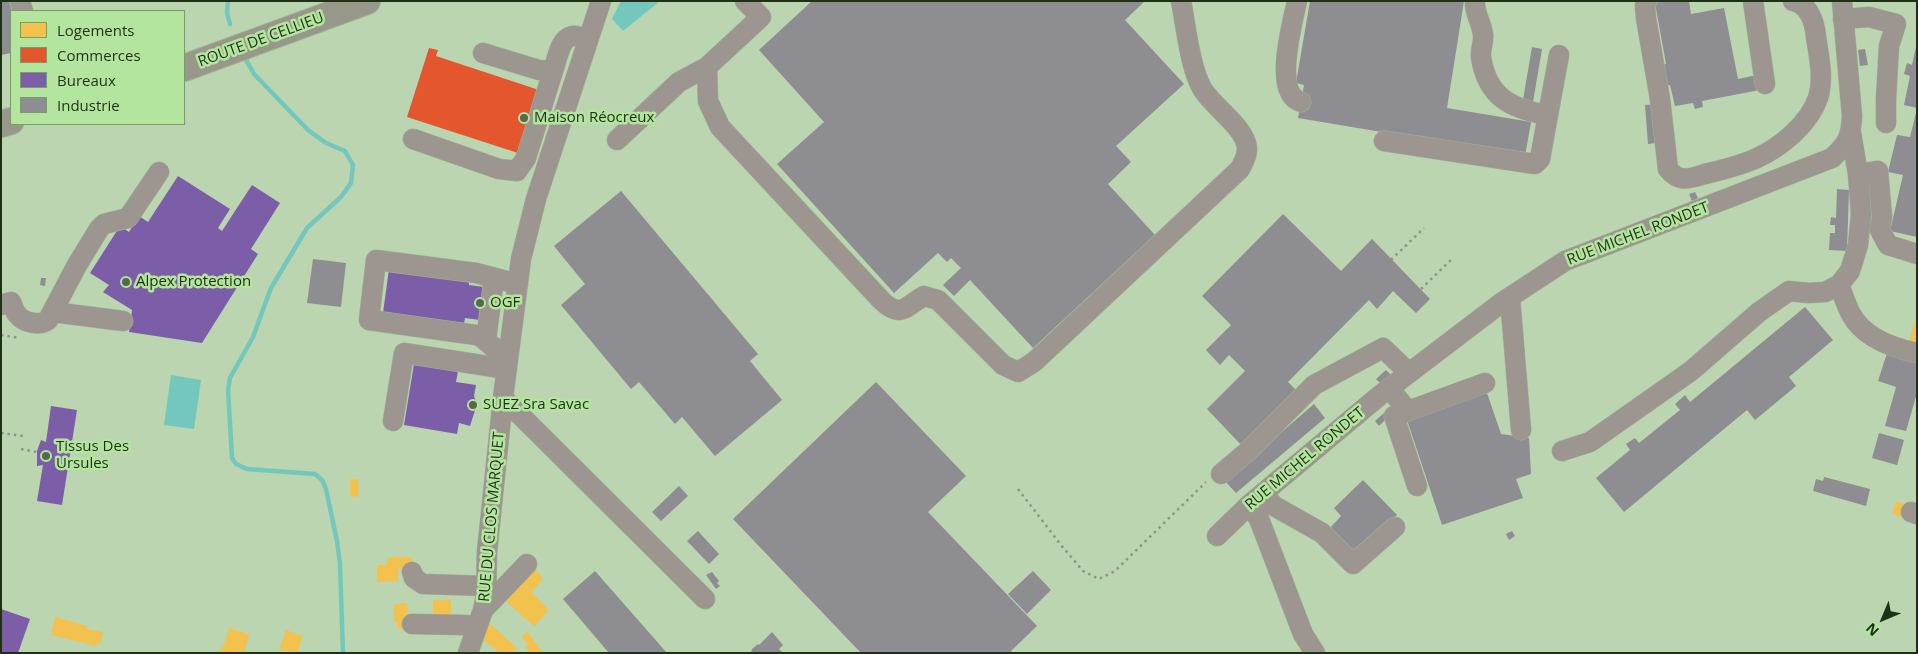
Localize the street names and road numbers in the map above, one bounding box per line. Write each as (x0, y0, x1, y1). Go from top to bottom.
street label: ROUTE DE CELLIEU (196, 9, 326, 71)
street label: RUE MICHEL RONDET (1565, 199, 1711, 269)
street label: RUE MICHEL RONDET (1242, 404, 1368, 514)
street label: RUE DU CLOS MARQUET (476, 431, 508, 603)

